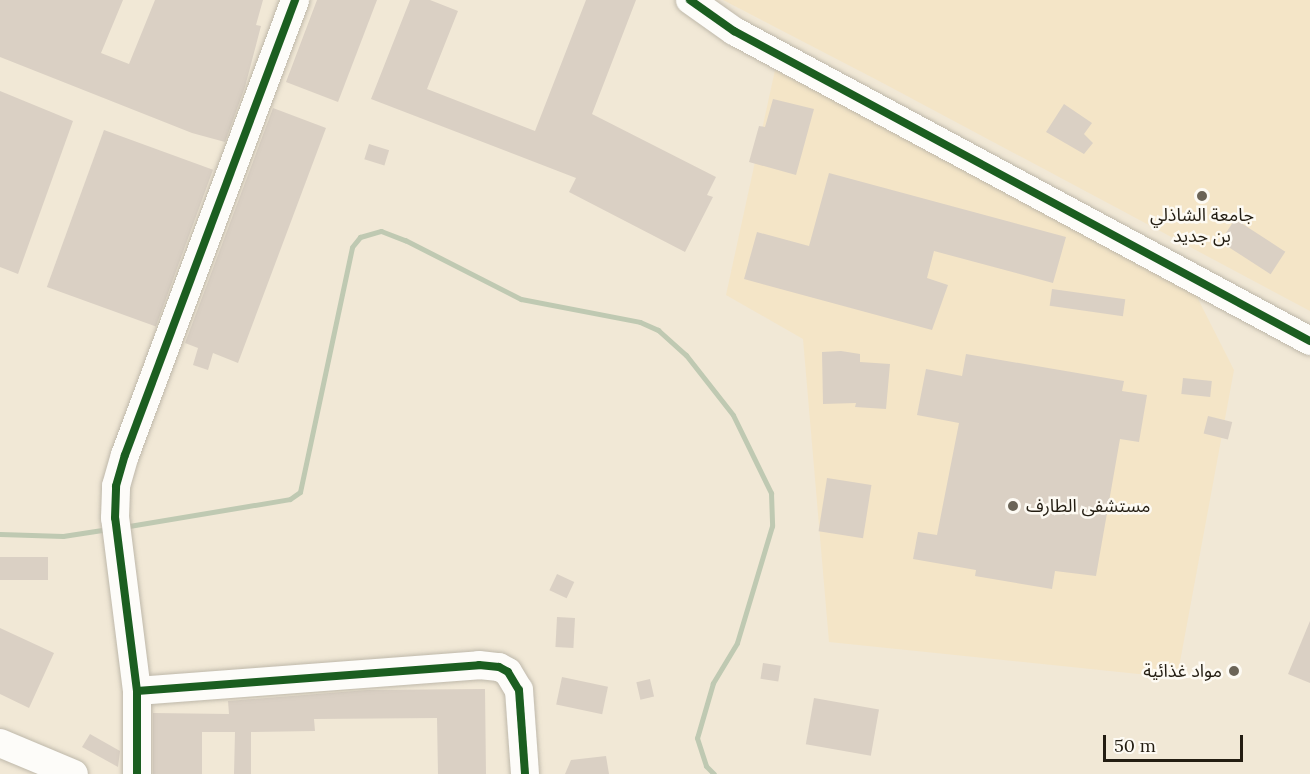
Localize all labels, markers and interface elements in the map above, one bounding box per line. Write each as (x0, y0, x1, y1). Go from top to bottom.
marker: جامعة الشاذلي بن جديد (1195, 189, 1209, 203)
place label: جامعة الشاذلي بن جديد (1150, 205, 1254, 248)
place label: مستشفى الطارف (1026, 495, 1150, 517)
marker: مستشفى الطارف (1004, 497, 1022, 515)
place label: مواد غذائية (1143, 660, 1222, 682)
marker: مواد غذائية (1227, 664, 1241, 678)
scale bar (1106, 723, 1246, 761)
text: 50 m (1114, 734, 1156, 757)

